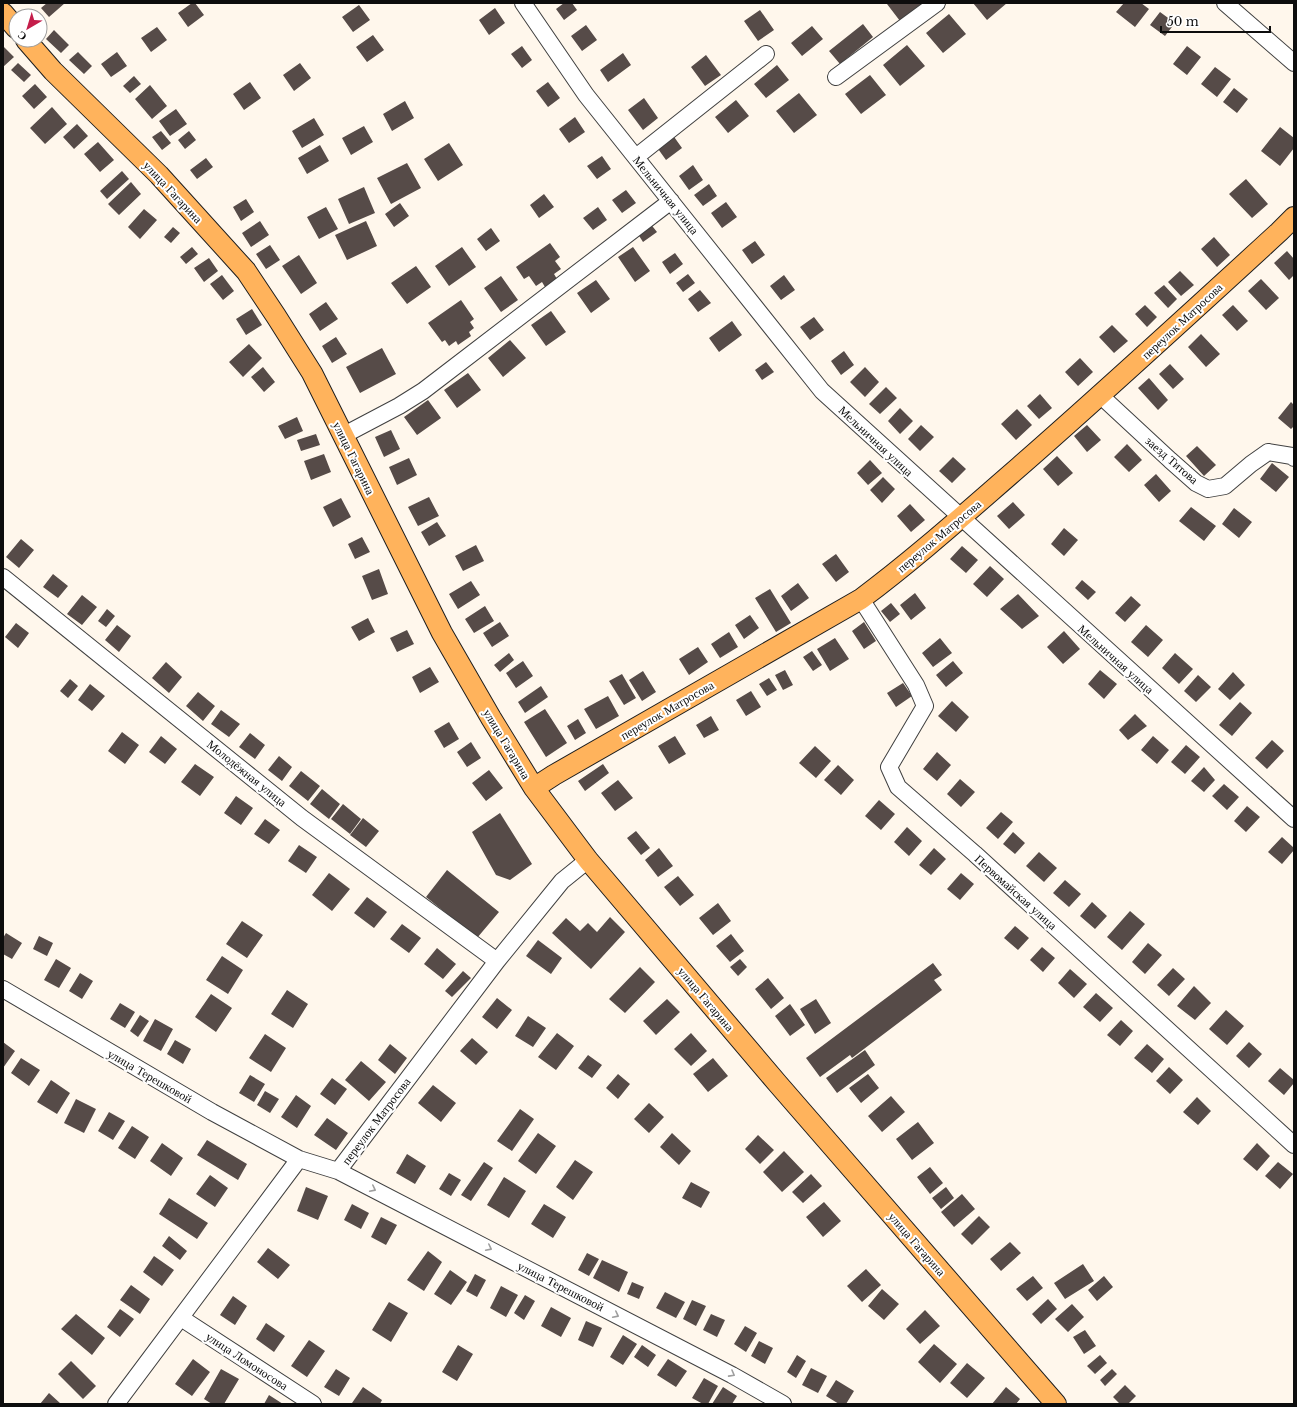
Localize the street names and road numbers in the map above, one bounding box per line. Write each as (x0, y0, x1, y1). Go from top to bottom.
street label: Мельничная улица (630, 153, 703, 238)
street label: улица Гагарина (140, 158, 206, 227)
street label: переулок Матросова (1138, 279, 1226, 362)
street label: Мельничная улица (836, 403, 917, 480)
street label: улица Гагарина (330, 419, 378, 498)
street label: заезд Титова (1143, 433, 1202, 487)
street label: переулок Матросова (894, 496, 985, 576)
street label: Мельничная улица (1075, 621, 1157, 697)
street label: переулок Матросова (618, 677, 717, 743)
street label: улица Гагарина (480, 706, 534, 782)
street label: Молодёжная улица (204, 736, 290, 810)
street label: Первомайская улица (972, 851, 1061, 933)
street label: улица Гагарина (675, 964, 738, 1035)
street label: улица Терешковой (105, 1046, 195, 1107)
street label: переулок Матросова (338, 1074, 414, 1167)
street label: улица Гагарина (885, 1209, 949, 1279)
street label: улица Терешковой (515, 1258, 607, 1315)
street label: улица Ломоносова (203, 1329, 292, 1394)

